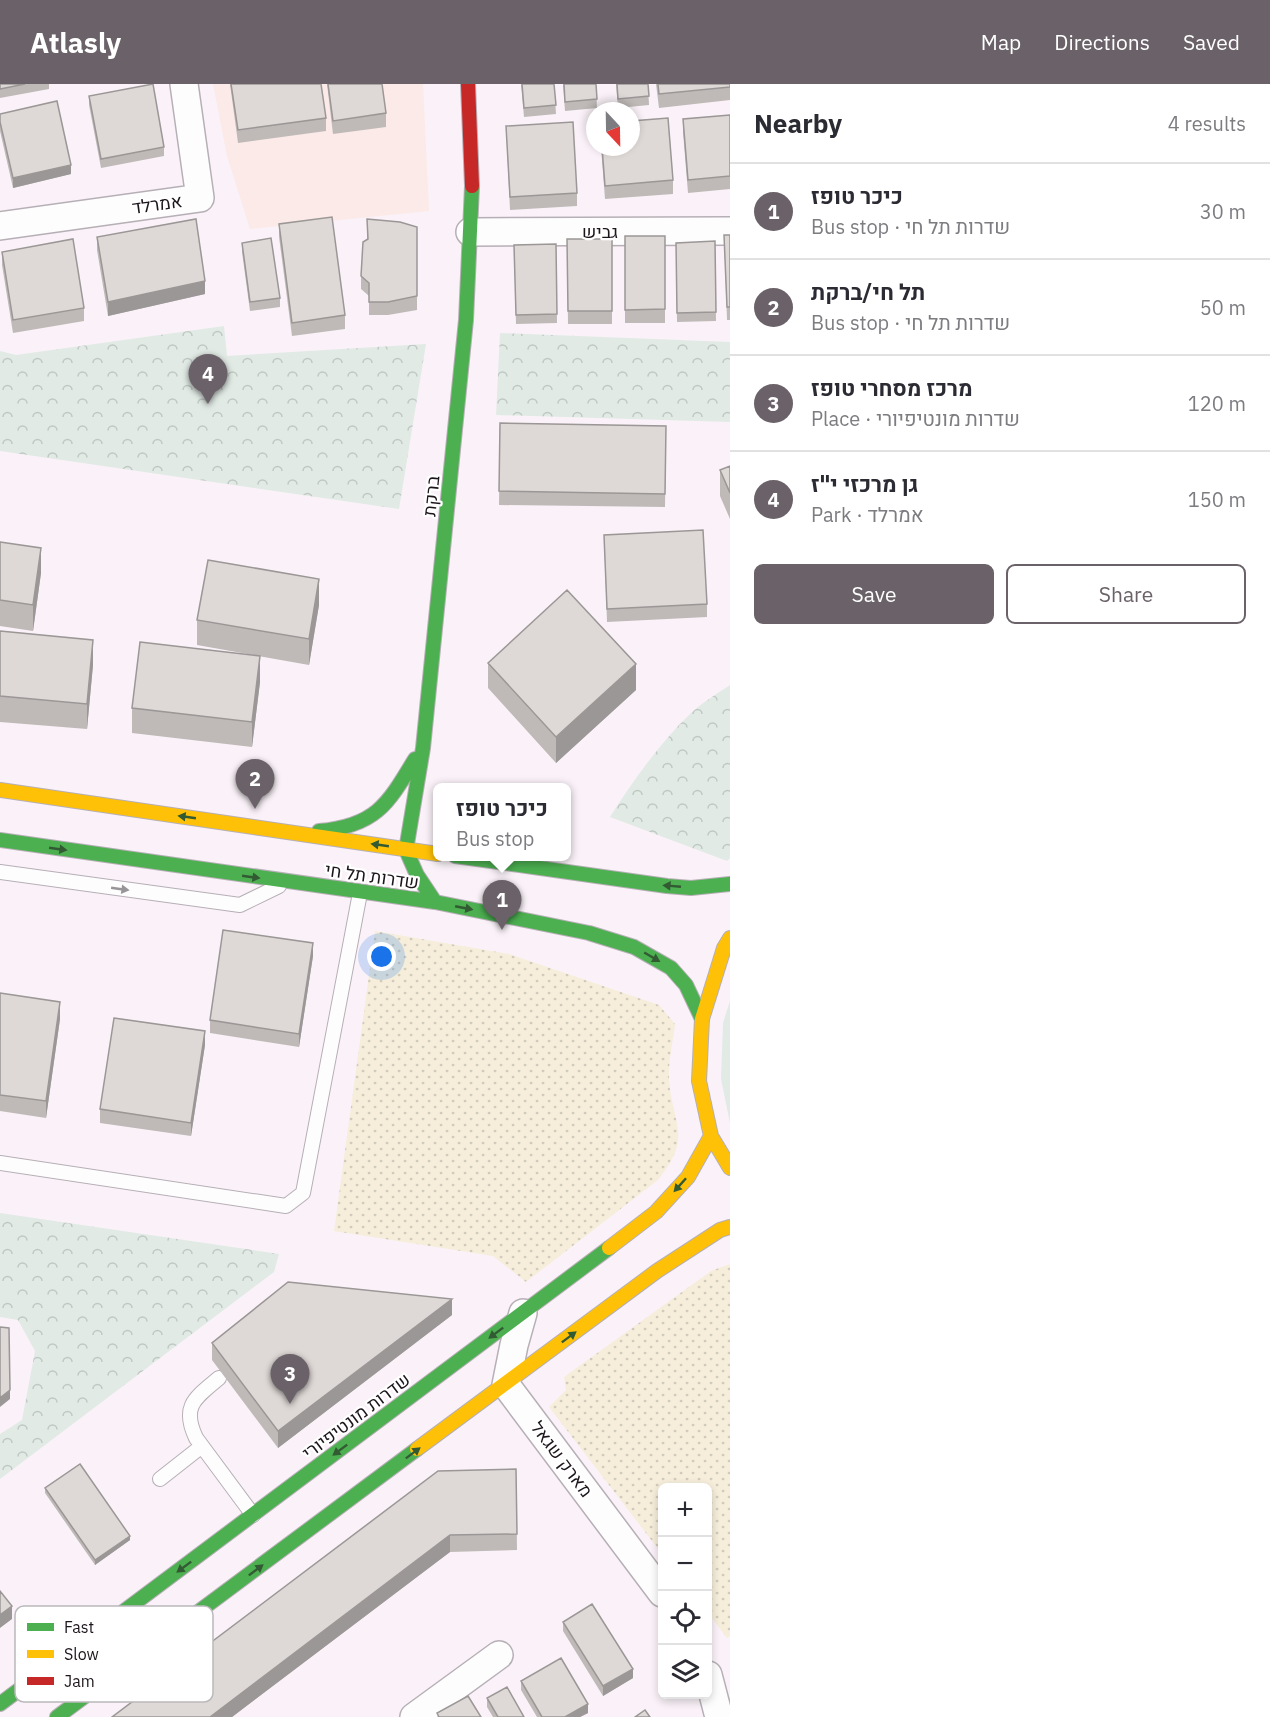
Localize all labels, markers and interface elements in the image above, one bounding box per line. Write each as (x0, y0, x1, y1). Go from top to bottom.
text: Atlasly (30, 24, 121, 61)
text: Map (981, 28, 1021, 56)
text: Directions (1054, 28, 1150, 56)
text: Saved (1183, 28, 1240, 56)
north arrow (586, 102, 640, 156)
text: Nearby (754, 106, 842, 140)
text: 4 results (1168, 110, 1246, 137)
text: כיכר טופז (811, 181, 903, 210)
street label: אמרלד (130, 189, 184, 219)
text: 1 (768, 198, 780, 225)
text: 30 m (1200, 198, 1246, 225)
text: Bus stop · שדרות תל חי (811, 213, 1010, 240)
street label: גביש (582, 220, 618, 243)
text: תל חי/ברקת (811, 277, 925, 306)
text: 2 (768, 294, 780, 321)
text: 50 m (1200, 294, 1246, 321)
text: Bus stop · שדרות תל חי (811, 309, 1010, 336)
pin: 4 (188, 354, 228, 404)
text: מרכז מסחרי טופז (811, 373, 973, 402)
text: 3 (768, 390, 780, 417)
text: 120 m (1188, 390, 1246, 417)
text: Place · שדרות מונטיפיורי (811, 405, 1020, 432)
text: גן מרכזי י"ז (811, 469, 918, 498)
street label: ברקת (417, 474, 445, 517)
text: 4 (768, 486, 780, 513)
text: 150 m (1188, 486, 1246, 513)
text: Park · אמרלד (811, 501, 923, 528)
button: Save (754, 564, 994, 624)
button: Share (1006, 564, 1246, 624)
pin: 2 (236, 760, 274, 809)
popup (433, 783, 571, 861)
text: כיכר טופז (456, 793, 548, 822)
one-way arrow (177, 813, 196, 822)
text: Bus stop (456, 825, 534, 852)
one-way arrow (370, 841, 389, 850)
one-way arrow (48, 844, 67, 853)
street label: שדרות תל חי (324, 858, 420, 894)
one-way arrow (241, 872, 260, 881)
pin: 1 (482, 880, 522, 930)
one-way arrow (662, 881, 681, 891)
one-way arrow (111, 884, 130, 893)
one-way arrow (455, 904, 474, 913)
your location (367, 942, 396, 971)
one-way arrow (644, 952, 661, 962)
one-way arrow (673, 1178, 687, 1193)
one-way arrow (489, 1327, 504, 1339)
one-way arrow (561, 1331, 577, 1343)
pin: 3 (270, 1354, 310, 1404)
street label: שדרות מונטיפיורי (297, 1368, 415, 1464)
street label: מארק שגאל (526, 1416, 598, 1502)
one-way arrow (332, 1444, 348, 1456)
one-way arrow (405, 1448, 420, 1460)
map controls (658, 1483, 712, 1699)
button: + (658, 1483, 712, 1537)
button: − (658, 1537, 712, 1591)
one-way arrow (176, 1560, 191, 1572)
one-way arrow (249, 1564, 264, 1576)
button: locate (658, 1591, 712, 1645)
legend (15, 1606, 213, 1702)
text: Fast (64, 1617, 94, 1637)
text: Slow (64, 1644, 99, 1664)
button: layers (658, 1645, 712, 1699)
text: Jam (64, 1671, 95, 1691)

